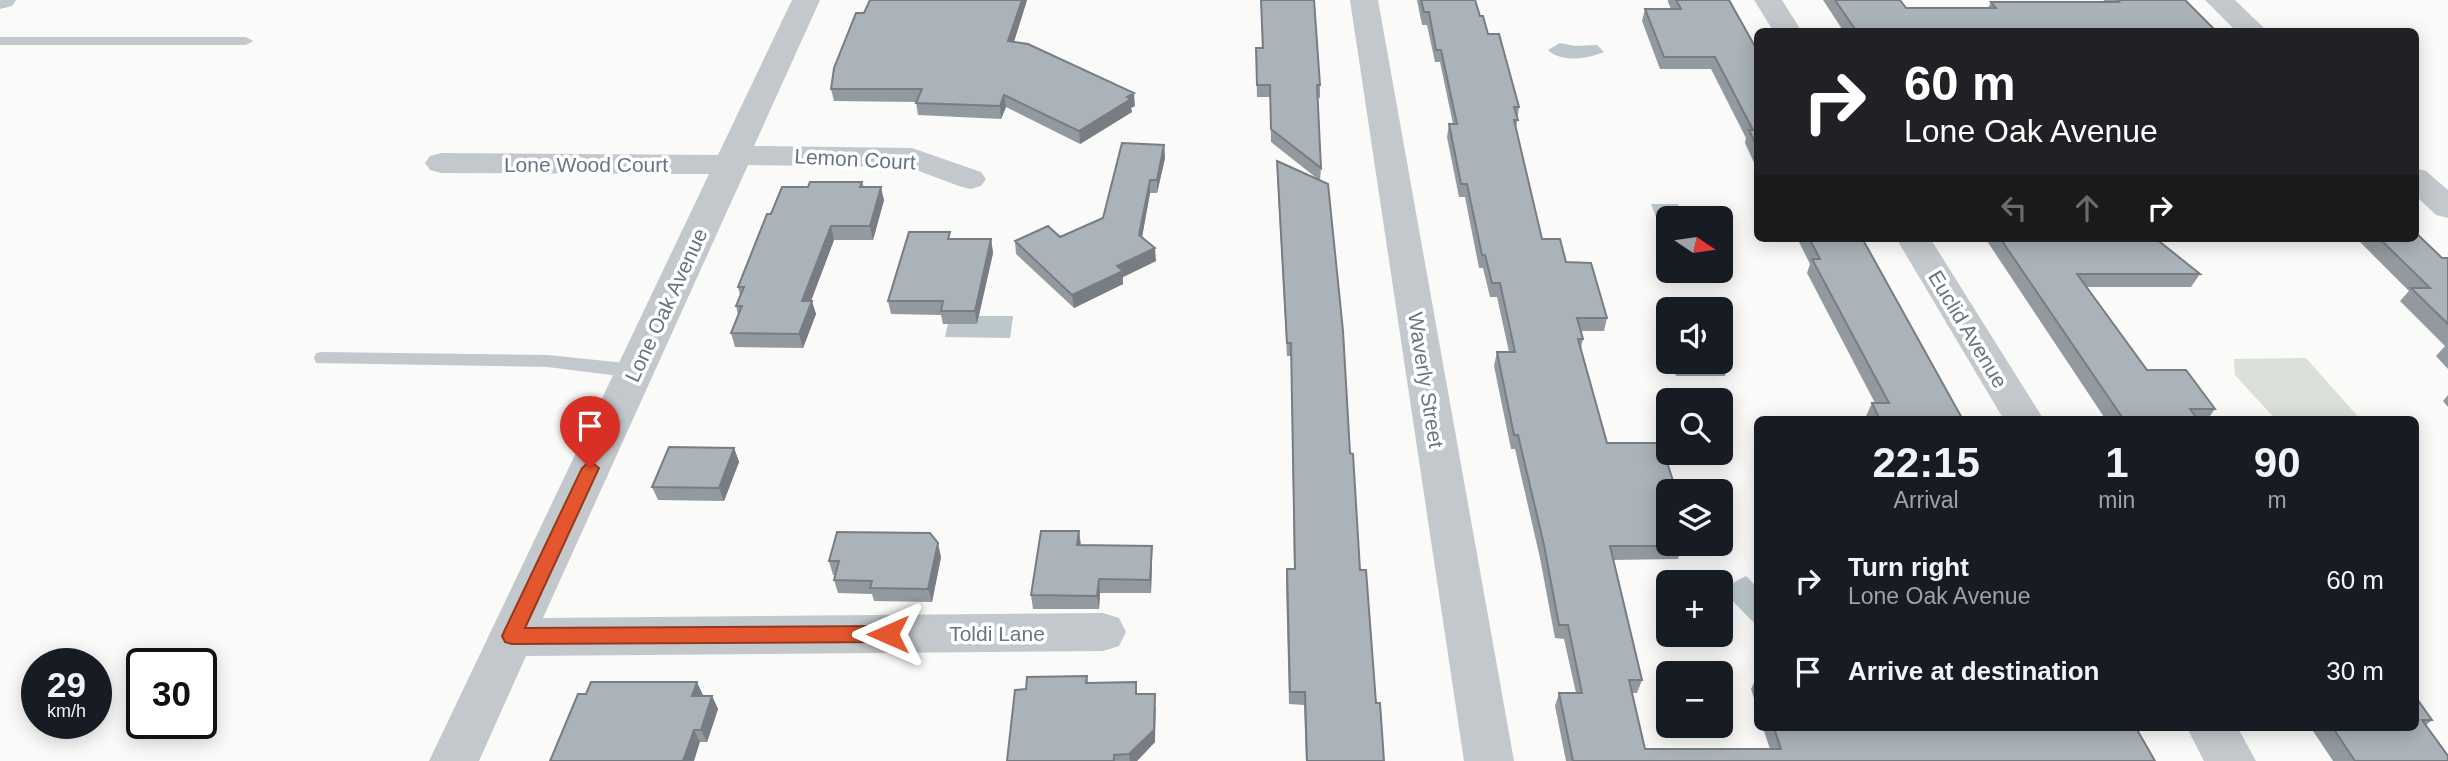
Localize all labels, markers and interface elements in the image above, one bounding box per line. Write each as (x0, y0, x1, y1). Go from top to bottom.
icon: right (1789, 56, 1880, 147)
text: 60 m (1904, 56, 2016, 110)
text: Lone Oak Avenue (1904, 113, 2158, 149)
street label: Lemon Court (794, 144, 916, 174)
street label: Lone Wood Court (504, 153, 668, 176)
icon: left (1995, 189, 2033, 227)
icon: ahead (2068, 189, 2106, 227)
icon: right (2141, 189, 2179, 227)
north arrow (1656, 206, 1732, 284)
map controls (1656, 206, 1733, 738)
street label: Lone Oak Avenue (620, 225, 712, 385)
street label: Euclid Avenue (1924, 266, 2012, 392)
button: sound (1656, 297, 1733, 374)
street label: Waverly Street (1404, 311, 1448, 450)
button: search (1656, 388, 1733, 465)
pin (560, 396, 620, 468)
icon: arrive (571, 407, 609, 445)
text: 22:15 (1872, 439, 1980, 486)
text: 1 (2105, 439, 2129, 486)
text: 90 (2254, 439, 2301, 486)
button: layers (1656, 479, 1733, 556)
text: Arrival (1894, 487, 1959, 513)
text: min (2098, 487, 2135, 513)
text: m (2268, 487, 2287, 513)
text: Turn right (1848, 552, 1969, 582)
icon: right (1789, 562, 1827, 600)
text: 60 m (2326, 565, 2384, 595)
button: + (1656, 570, 1733, 647)
text: Lone Oak Avenue (1848, 583, 2030, 609)
position arrow (851, 597, 925, 671)
street label: Toldi Lane (949, 622, 1045, 645)
speed limit sign: 30 (126, 648, 217, 739)
icon: arrive (1789, 653, 1827, 691)
text: Arrive at destination (1848, 656, 2099, 686)
text: 30 m (2326, 656, 2384, 686)
button: − (1656, 661, 1733, 738)
text: 29 (47, 665, 86, 704)
text: km/h (47, 701, 86, 721)

